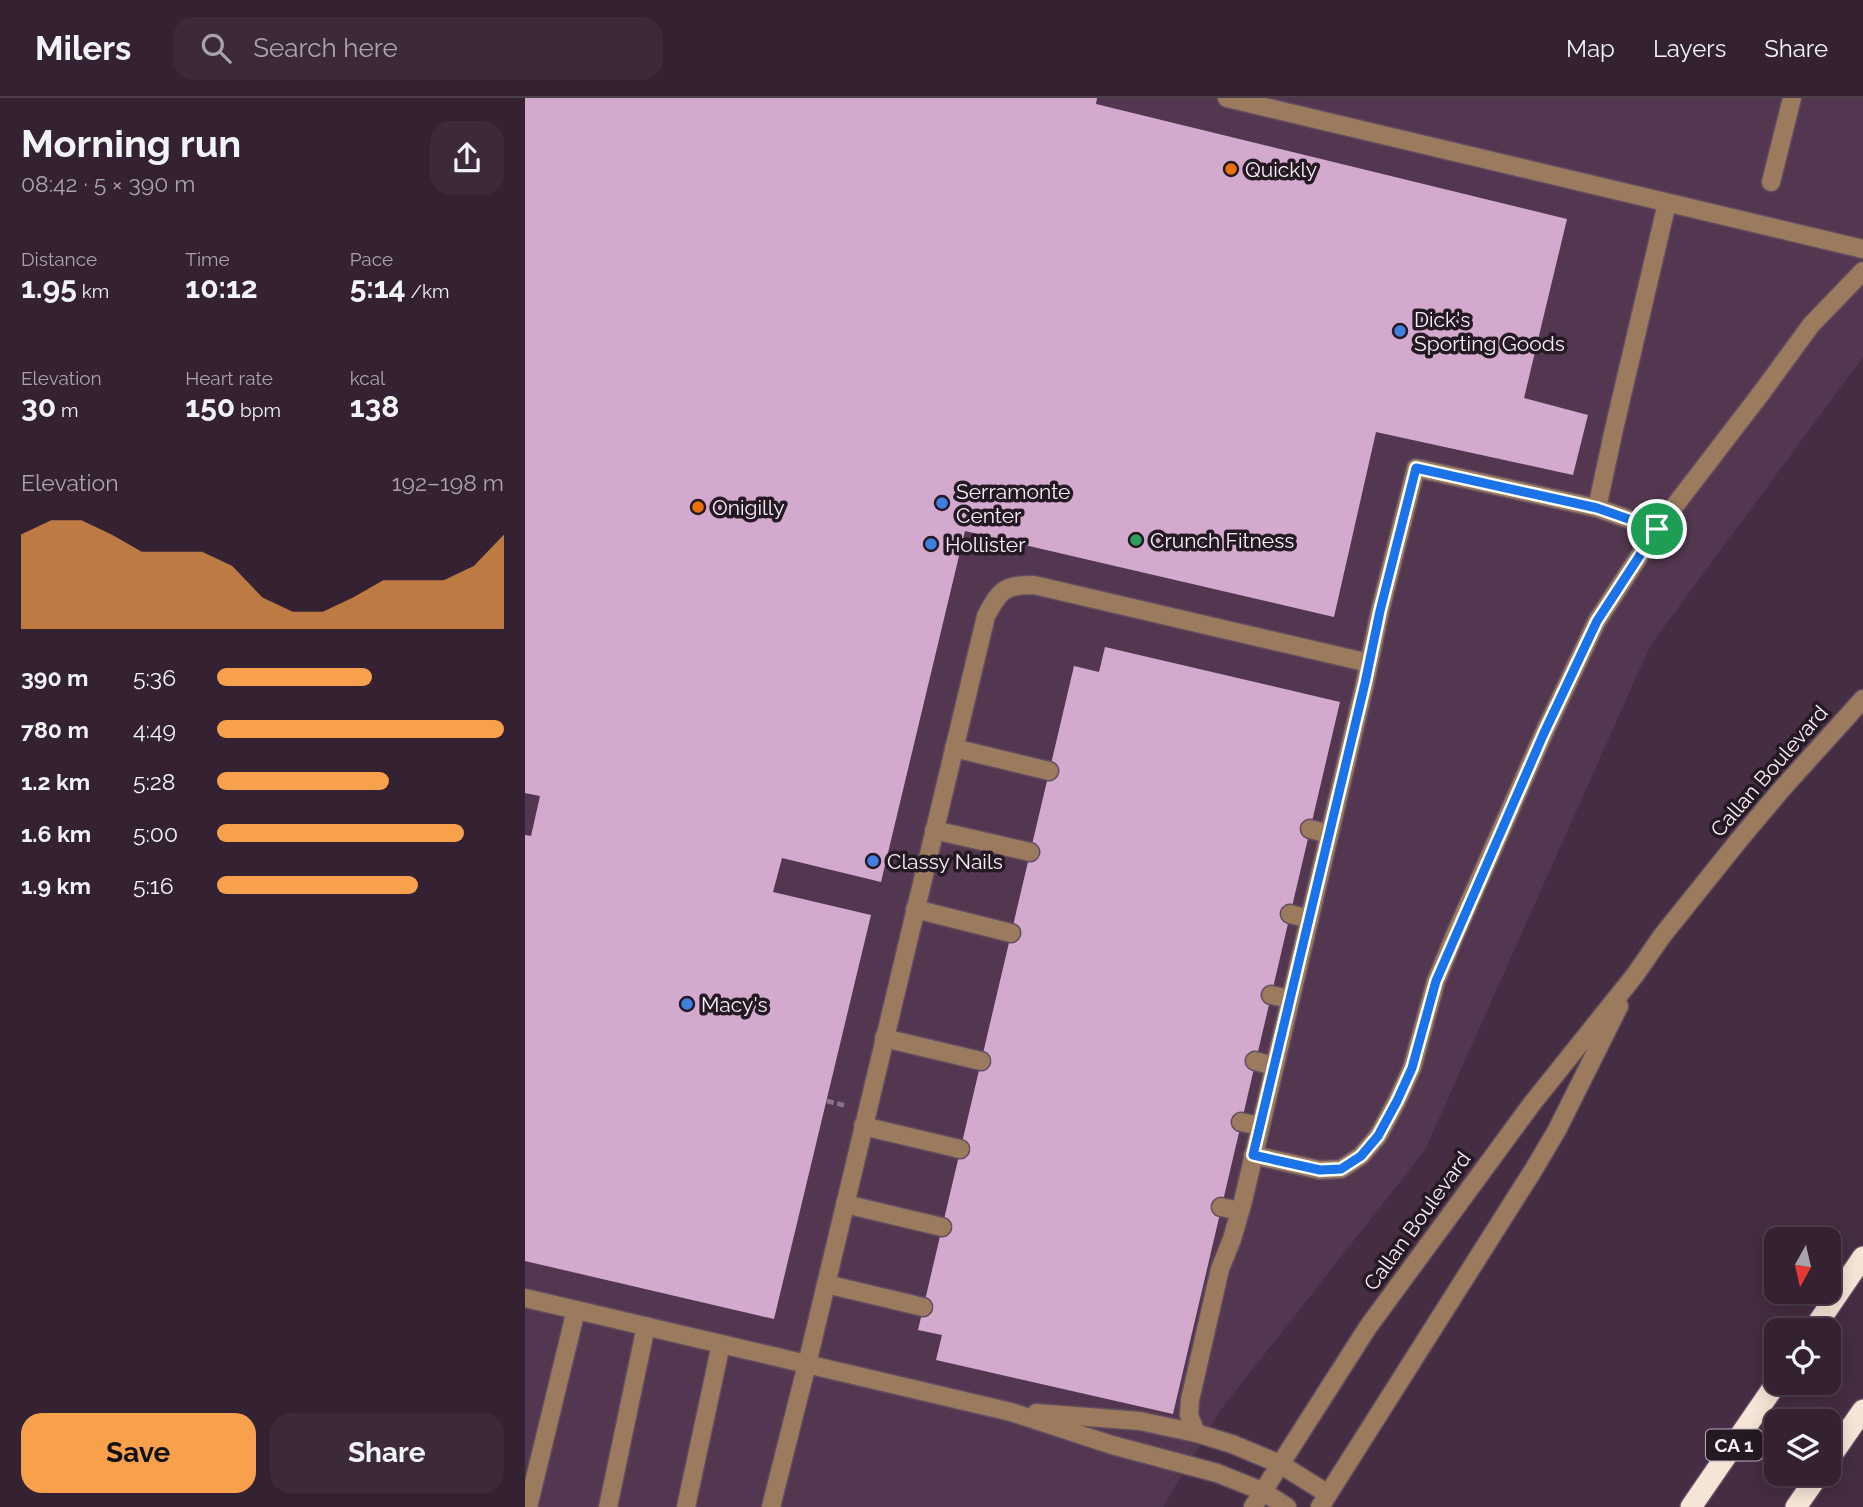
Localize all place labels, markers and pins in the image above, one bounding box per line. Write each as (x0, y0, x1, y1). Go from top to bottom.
place label: Quickly (1245, 157, 1317, 182)
marker: Quickly (1223, 161, 1239, 177)
place label: Dick's Sporting Goods (1414, 307, 1565, 356)
marker: Dick's Sporting Goods (1392, 323, 1408, 339)
place label: Serramonte Center (956, 479, 1070, 528)
place label: Onigilly (712, 495, 785, 520)
marker: Serramonte Center (934, 495, 950, 511)
marker: Onigilly (690, 499, 706, 515)
pin (1627, 499, 1687, 559)
place label: Crunch Fitness (1150, 528, 1294, 553)
place label: Hollister (945, 532, 1026, 557)
marker: Crunch Fitness (1128, 532, 1144, 548)
marker: Hollister (923, 536, 939, 552)
place label: Classy Nails (887, 849, 1003, 874)
marker: Classy Nails (865, 853, 881, 869)
place label: Macy's (701, 992, 768, 1017)
marker: Macy's (679, 996, 695, 1012)

